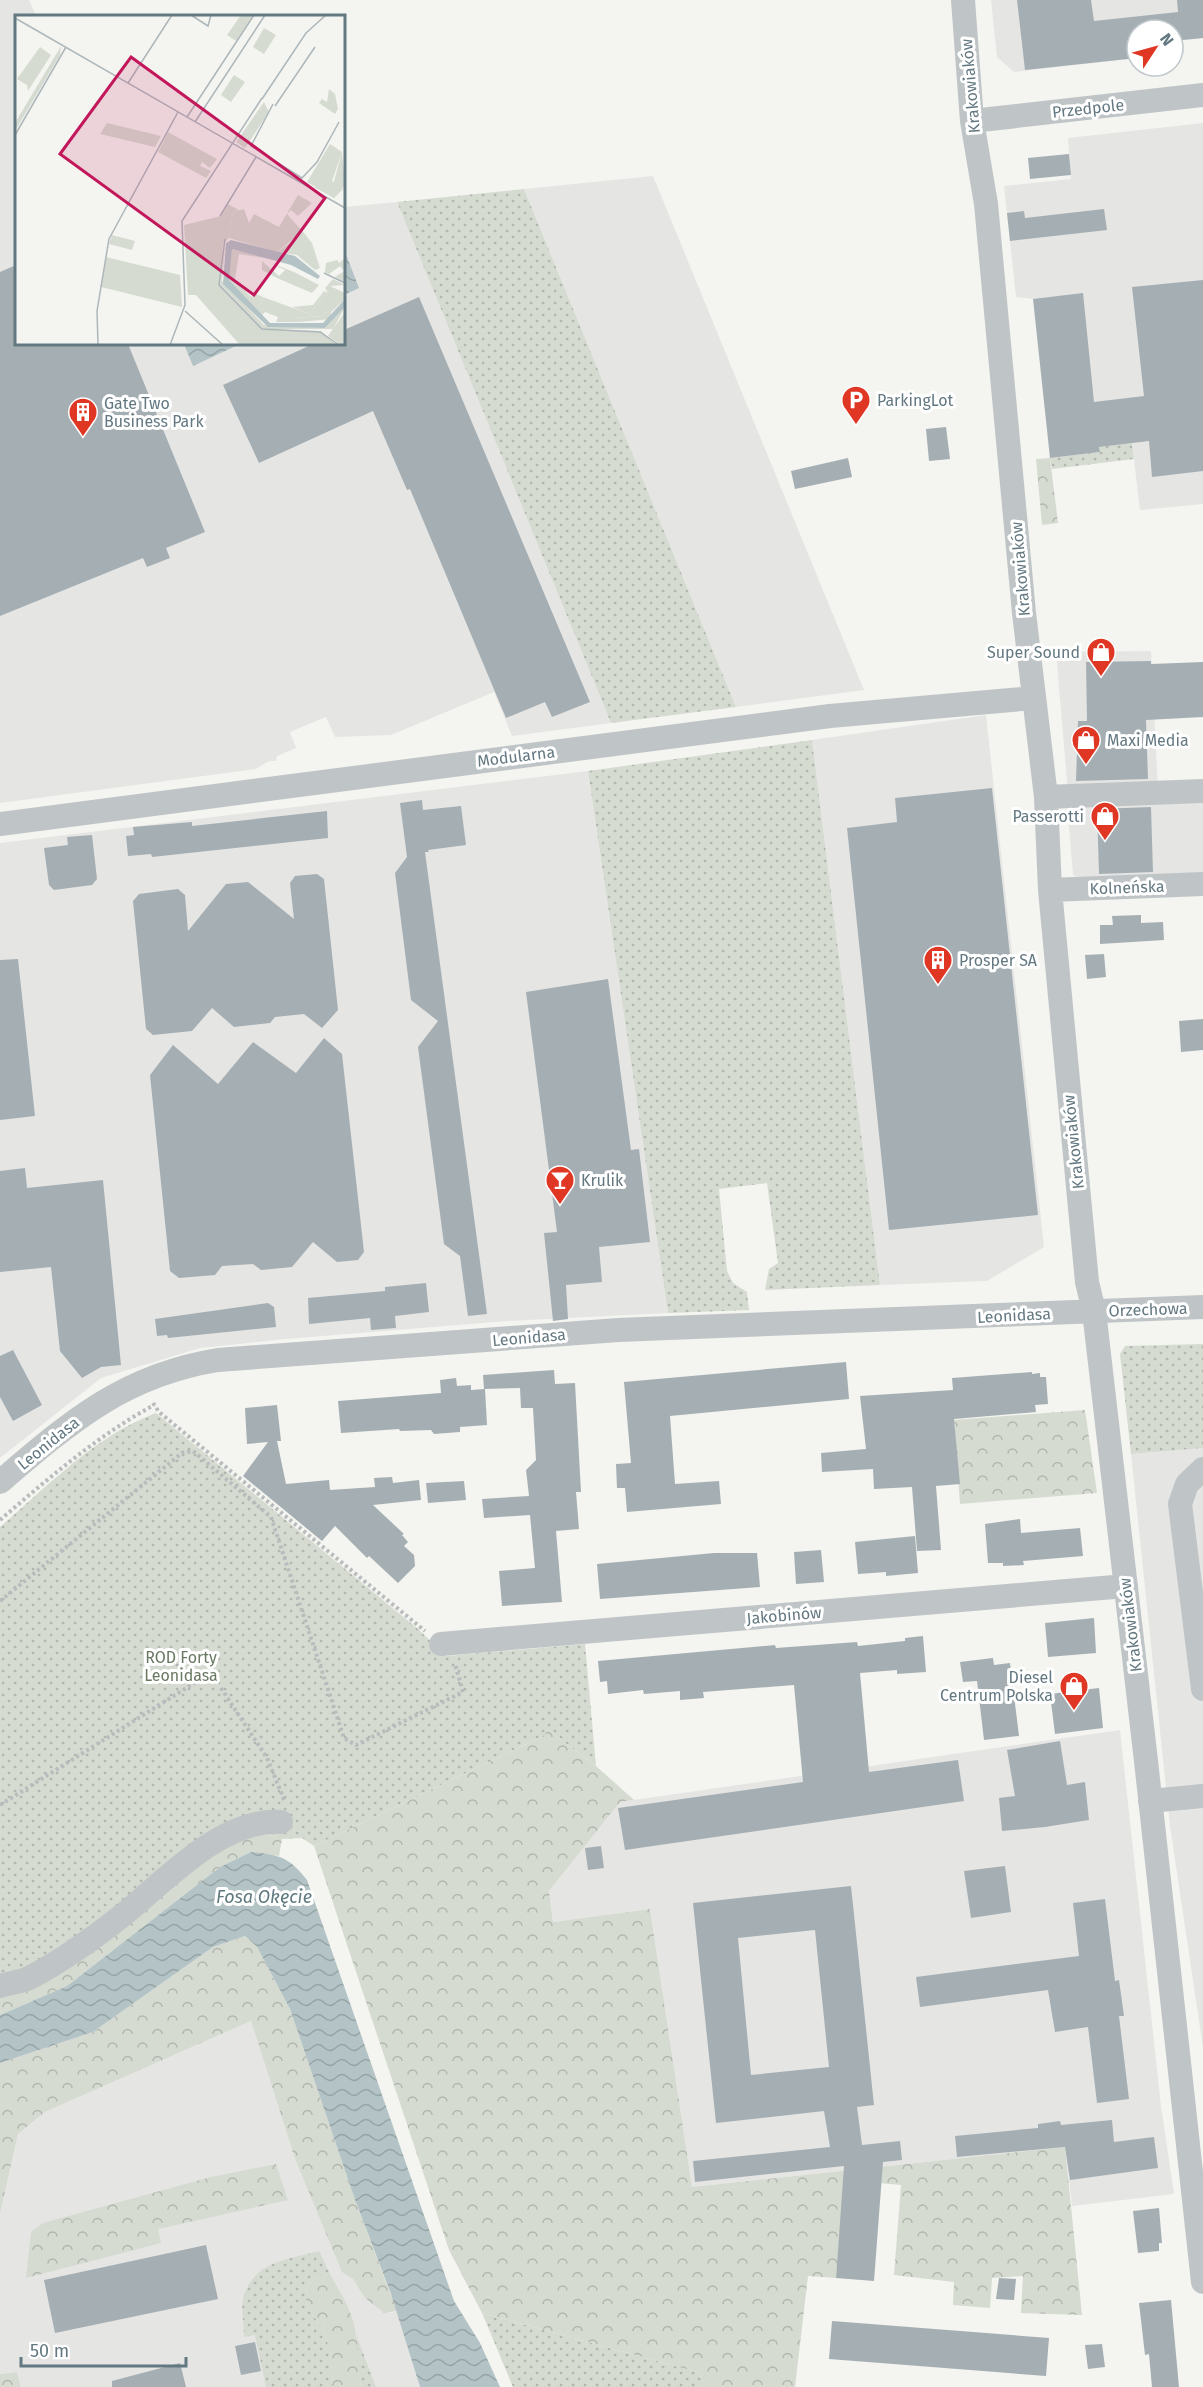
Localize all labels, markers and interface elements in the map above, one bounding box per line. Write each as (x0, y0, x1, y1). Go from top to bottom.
inset map (15, 15, 345, 345)
north arrow (1125, 18, 1185, 78)
text: N (1156, 30, 1178, 49)
street label: Krakowiaków (957, 37, 984, 134)
street label: Przedpole (1051, 95, 1125, 122)
parking icon: ParkingLot (840, 384, 872, 426)
place label: ParkingLot (877, 391, 954, 410)
place label: Gate Two Business Park (104, 394, 204, 431)
building icon: Gate Two Business Park (67, 396, 99, 438)
street label: Krakowiaków (1007, 520, 1034, 617)
shop icon: Super Sound (1085, 636, 1117, 678)
place label: Super Sound (987, 643, 1080, 662)
shop icon: Maxi Media (1070, 724, 1102, 766)
place label: Maxi Media (1107, 731, 1189, 750)
street label: Modularna (476, 742, 556, 771)
shop icon: Passerotti (1089, 800, 1121, 842)
place label: Passerotti (1012, 807, 1084, 826)
street label: Kolneńska (1089, 877, 1165, 898)
building icon: Prosper SA (922, 944, 954, 986)
place label: Prosper SA (959, 951, 1038, 970)
street label: Krakowiaków (1059, 1093, 1088, 1190)
bar icon: Krulik (544, 1164, 576, 1206)
place label: Krulik (581, 1171, 624, 1190)
street label: Orzechowa (1108, 1299, 1188, 1320)
street label: Leonidasa (977, 1304, 1051, 1327)
street label: Leonidasa (492, 1325, 567, 1350)
street label: Leonidasa (14, 1413, 83, 1474)
street label: Krakowiaków (1115, 1576, 1146, 1673)
street label: Jakobinów (746, 1603, 823, 1628)
park label: ROD Forty Leonidasa (144, 1648, 218, 1685)
place label: Diesel Centrum Polska (940, 1668, 1053, 1705)
shop icon: Diesel Centrum Polska (1058, 1670, 1090, 1712)
water label: Fosa Okęcie (216, 1886, 312, 1908)
scale bar (21, 2330, 186, 2368)
text: 50 m (30, 2340, 69, 2362)

